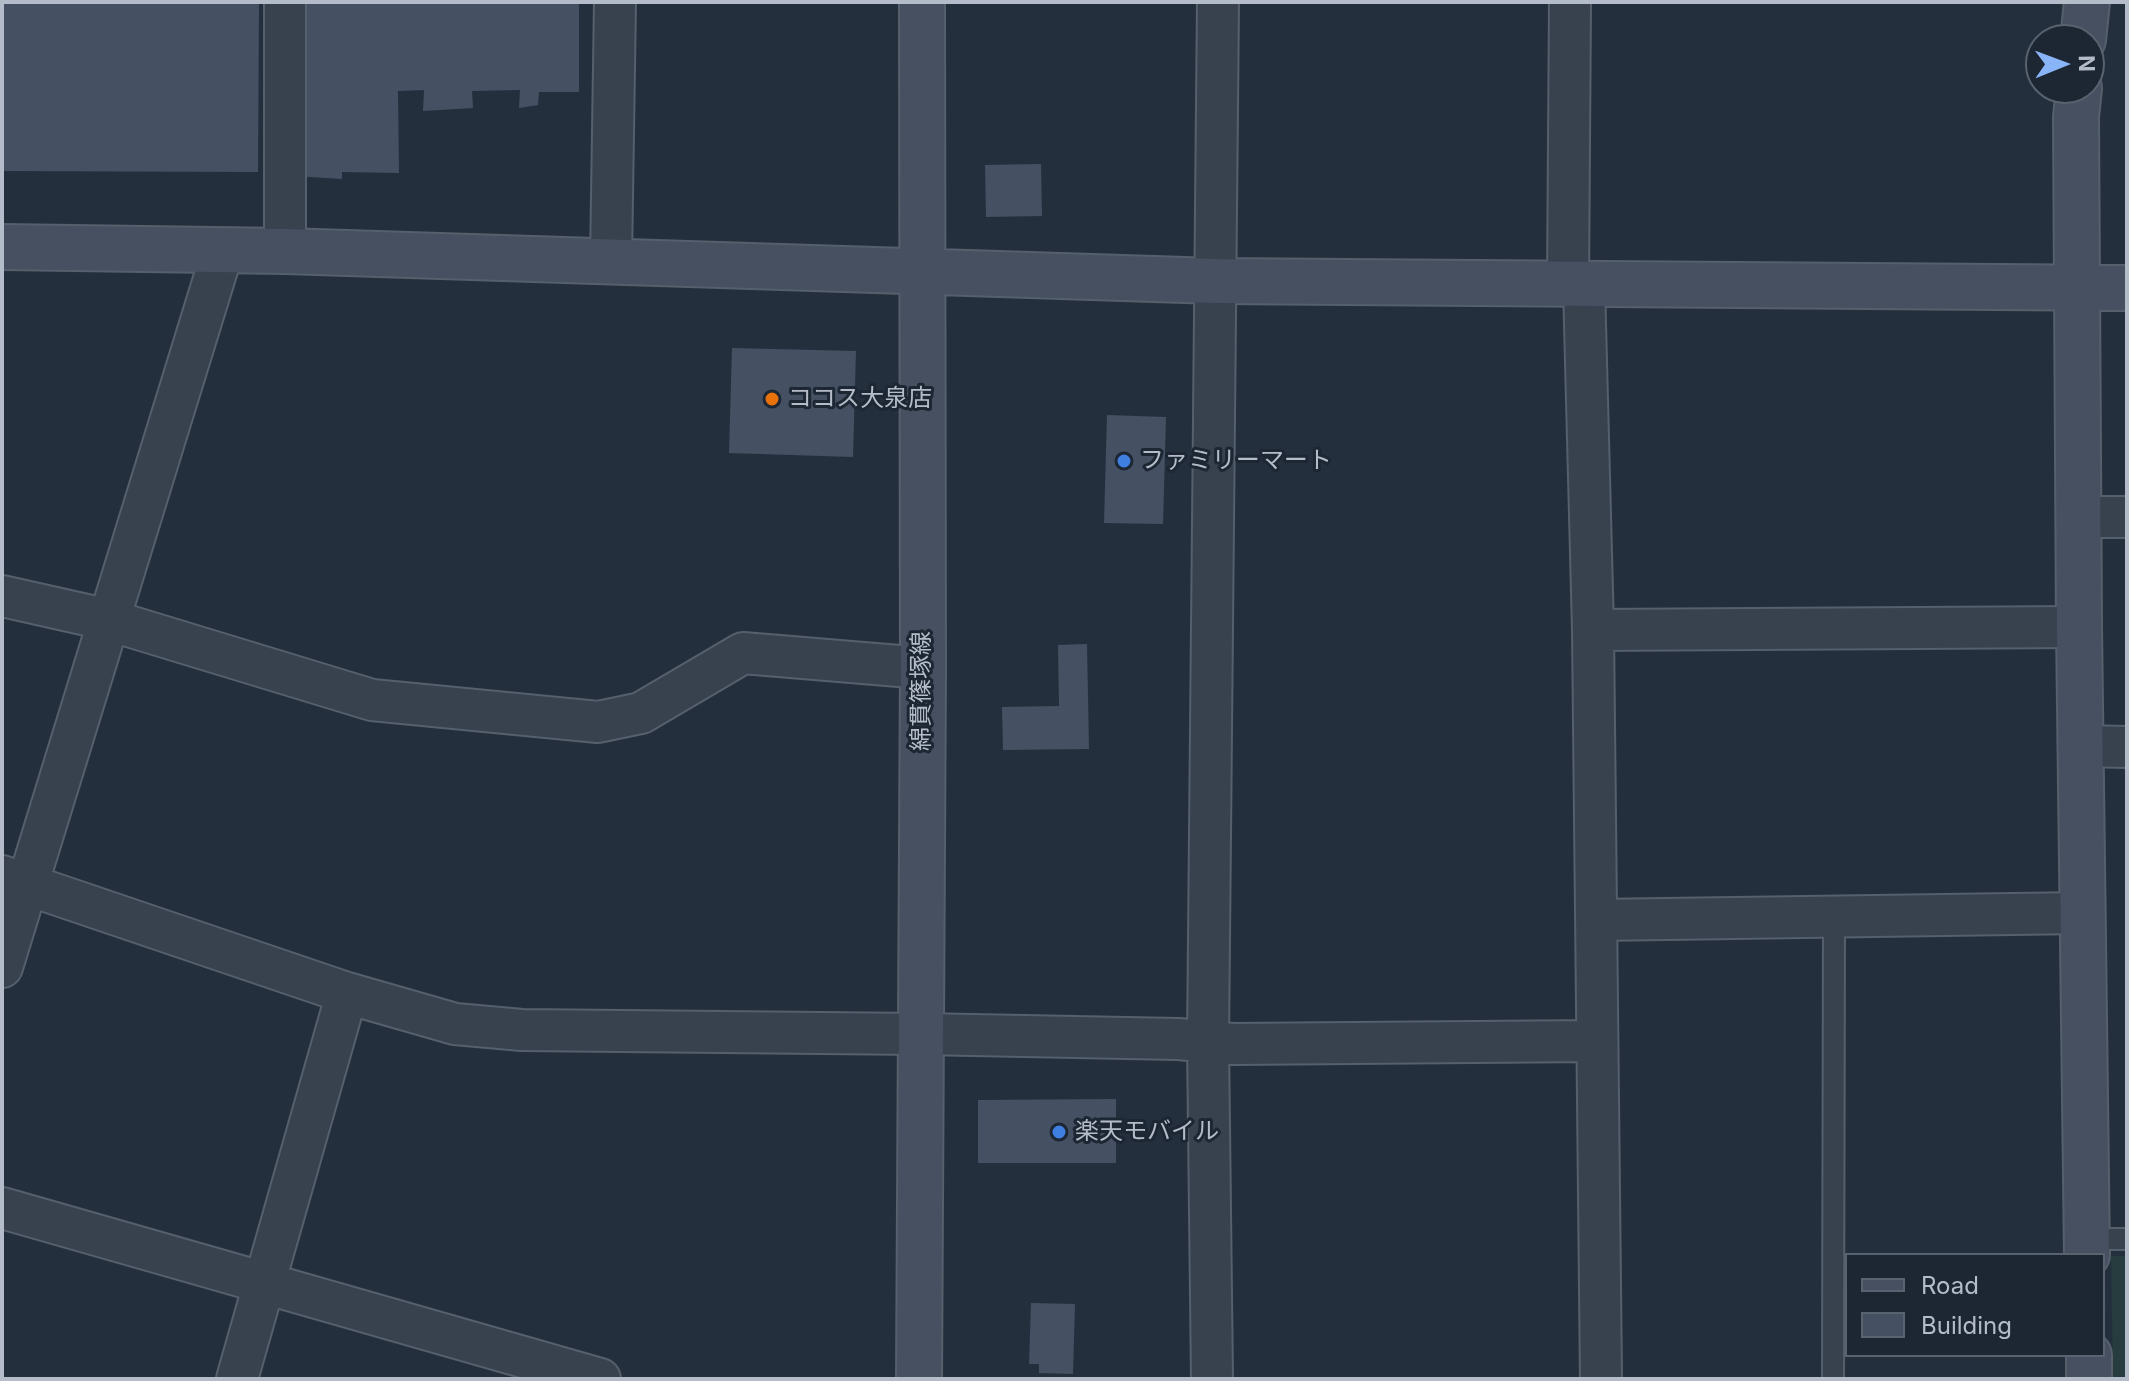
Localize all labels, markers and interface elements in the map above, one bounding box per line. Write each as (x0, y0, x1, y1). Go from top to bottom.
north arrow (2025, 24, 2105, 104)
text: N (2074, 55, 2100, 72)
place label: ココス大泉店 (788, 385, 932, 413)
marker: ココス大泉店 (763, 390, 781, 408)
place label: ファミリーマート (1140, 447, 1332, 475)
marker: ファミリーマート (1115, 452, 1133, 470)
street label: 綿貫篠塚線 (908, 631, 936, 751)
place label: 楽天モバイル (1075, 1118, 1219, 1146)
marker: 楽天モバイル (1050, 1123, 1068, 1141)
legend (1845, 1253, 2105, 1357)
text: Road (1921, 1271, 1979, 1300)
text: Building (1921, 1311, 2012, 1340)

